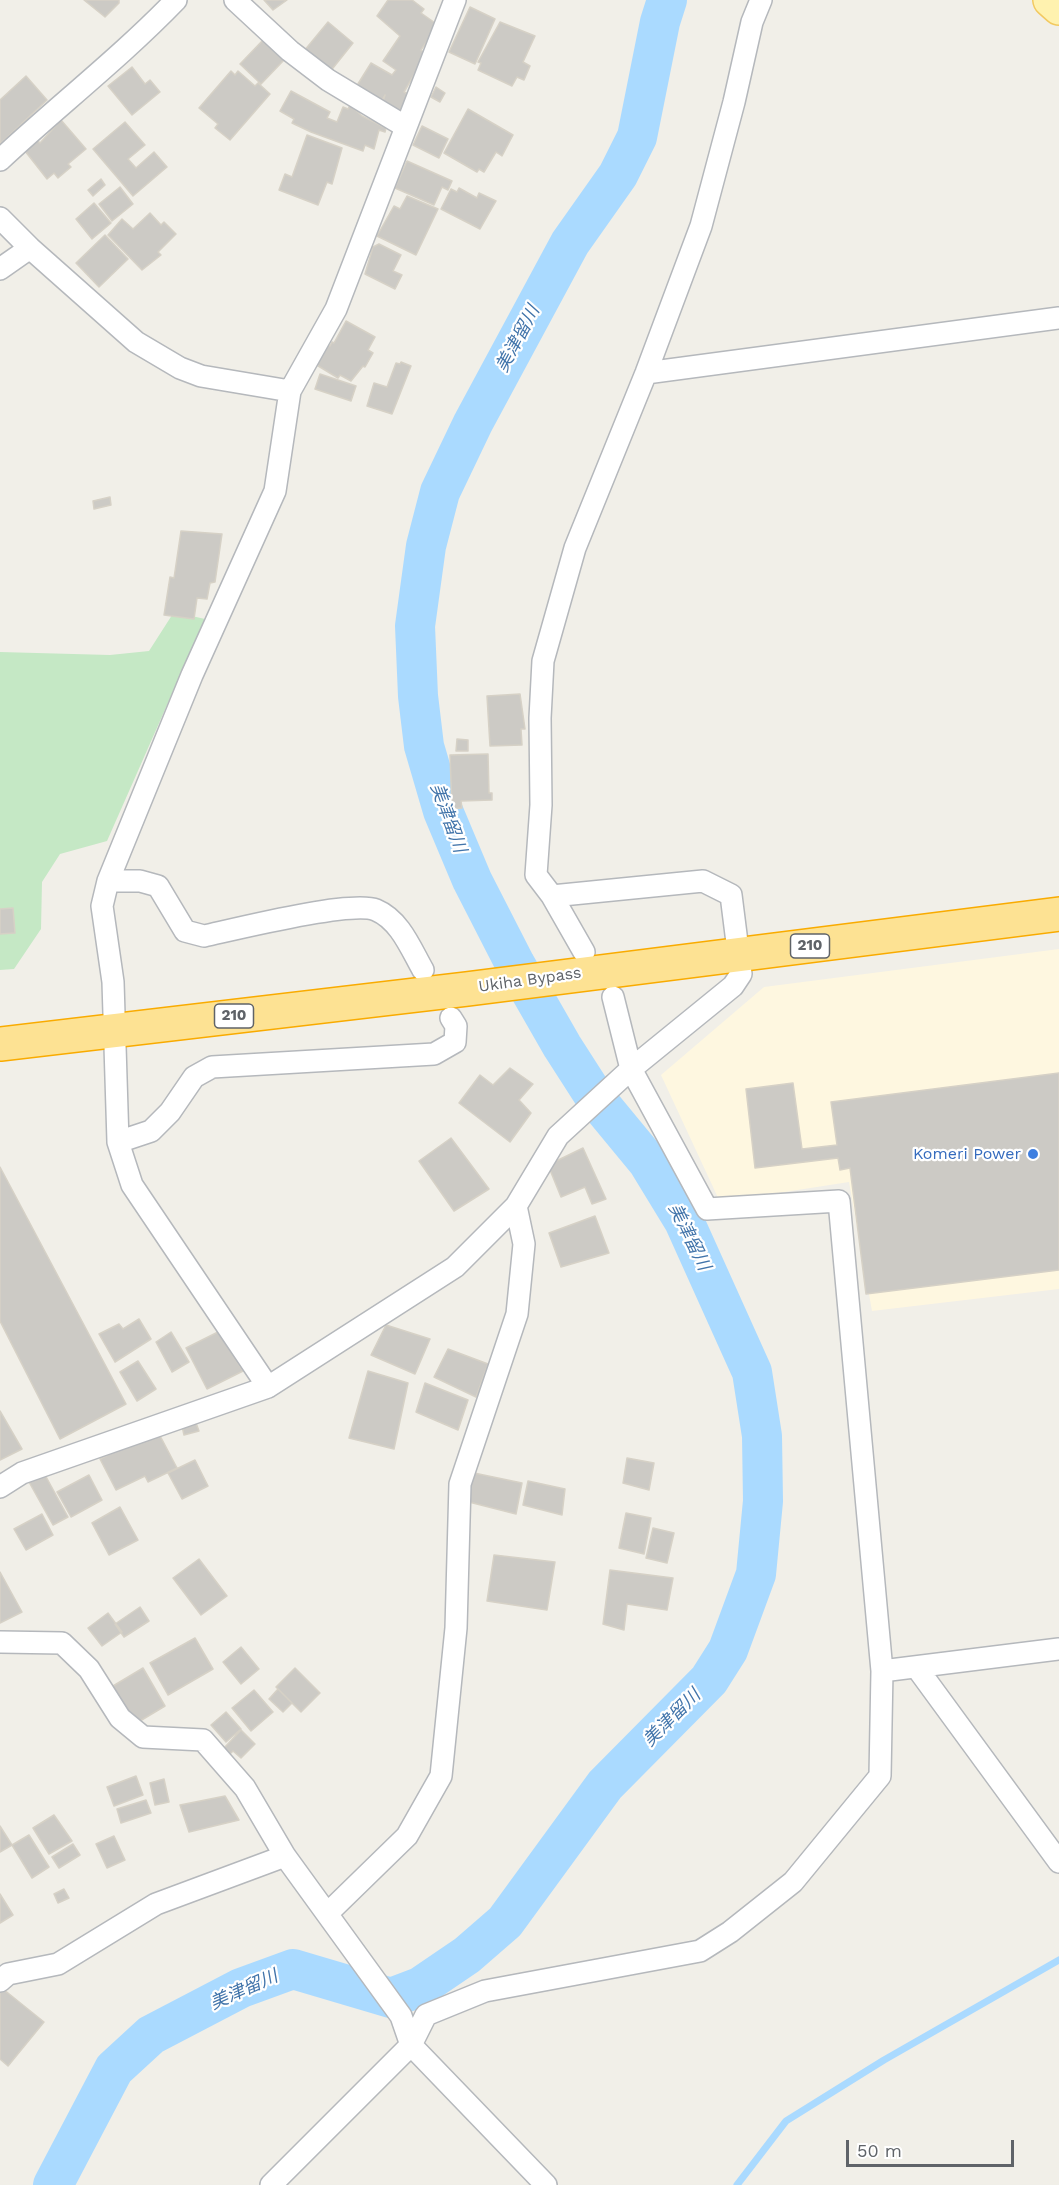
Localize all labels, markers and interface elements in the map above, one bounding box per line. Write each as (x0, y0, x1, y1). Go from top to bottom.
water label: 美津留川 (492, 302, 544, 376)
water label: 美津留川 (426, 780, 470, 856)
road number: 210 (790, 934, 830, 958)
street label: Ukiha Bypass (477, 963, 583, 997)
road number: 210 (214, 1004, 254, 1028)
place label: Komeri Power (913, 1144, 1021, 1164)
marker: Komeri Power (1026, 1147, 1040, 1161)
water label: 美津留川 (664, 1200, 714, 1274)
water label: 美津留川 (639, 1685, 705, 1751)
water label: 美津留川 (207, 1965, 281, 2015)
scale bar (849, 2128, 1017, 2166)
text: 50 m (857, 2140, 902, 2161)

